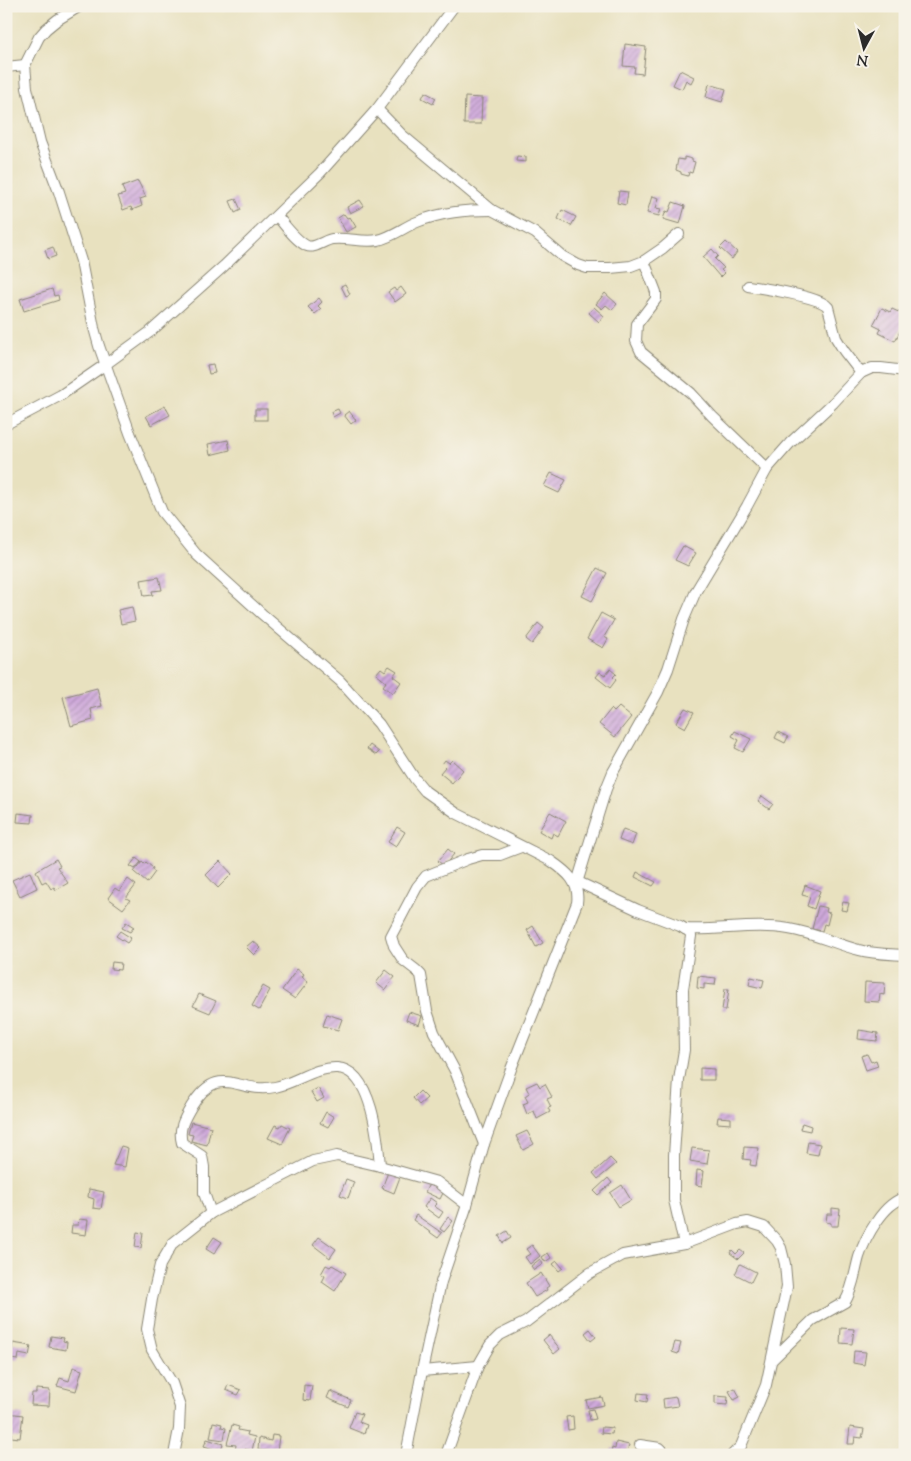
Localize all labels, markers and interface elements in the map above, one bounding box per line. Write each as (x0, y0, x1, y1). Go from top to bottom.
north arrow (838, 22, 888, 72)
text: N (856, 48, 869, 70)

